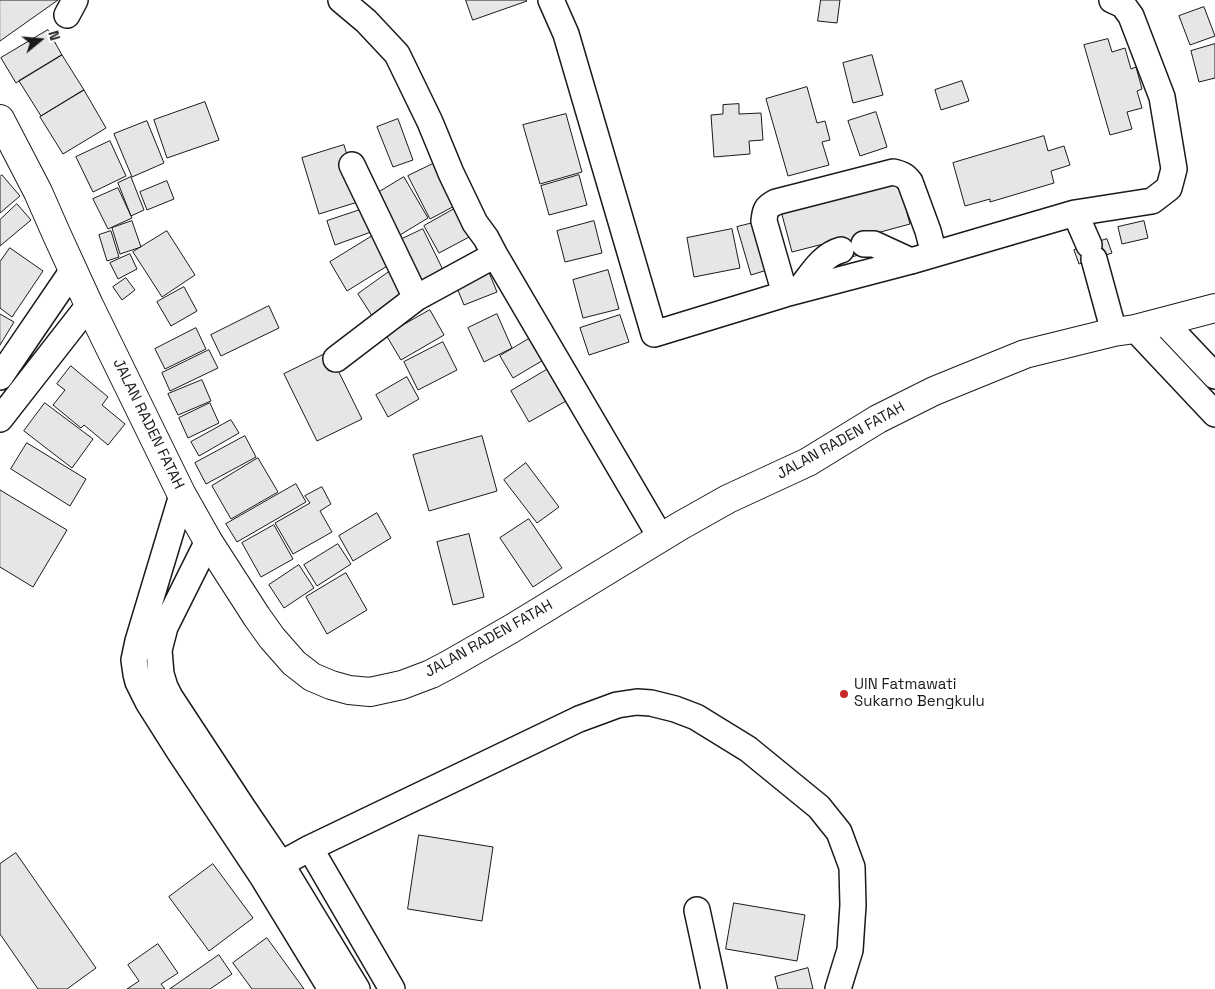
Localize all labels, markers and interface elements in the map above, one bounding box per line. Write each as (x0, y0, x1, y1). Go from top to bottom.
north arrow (15, 15, 65, 65)
text: N (44, 28, 64, 43)
street label: JALAN RADEN FATAH (109, 356, 187, 492)
street label: JALAN RADEN FATAH (774, 398, 908, 484)
street label: JALAN RADEN FATAH (422, 596, 556, 682)
place label: UIN Fatmawati Sukarno Bengkulu (854, 676, 985, 711)
marker: UIN Fatmawati Sukarno Bengkulu (838, 688, 850, 700)

